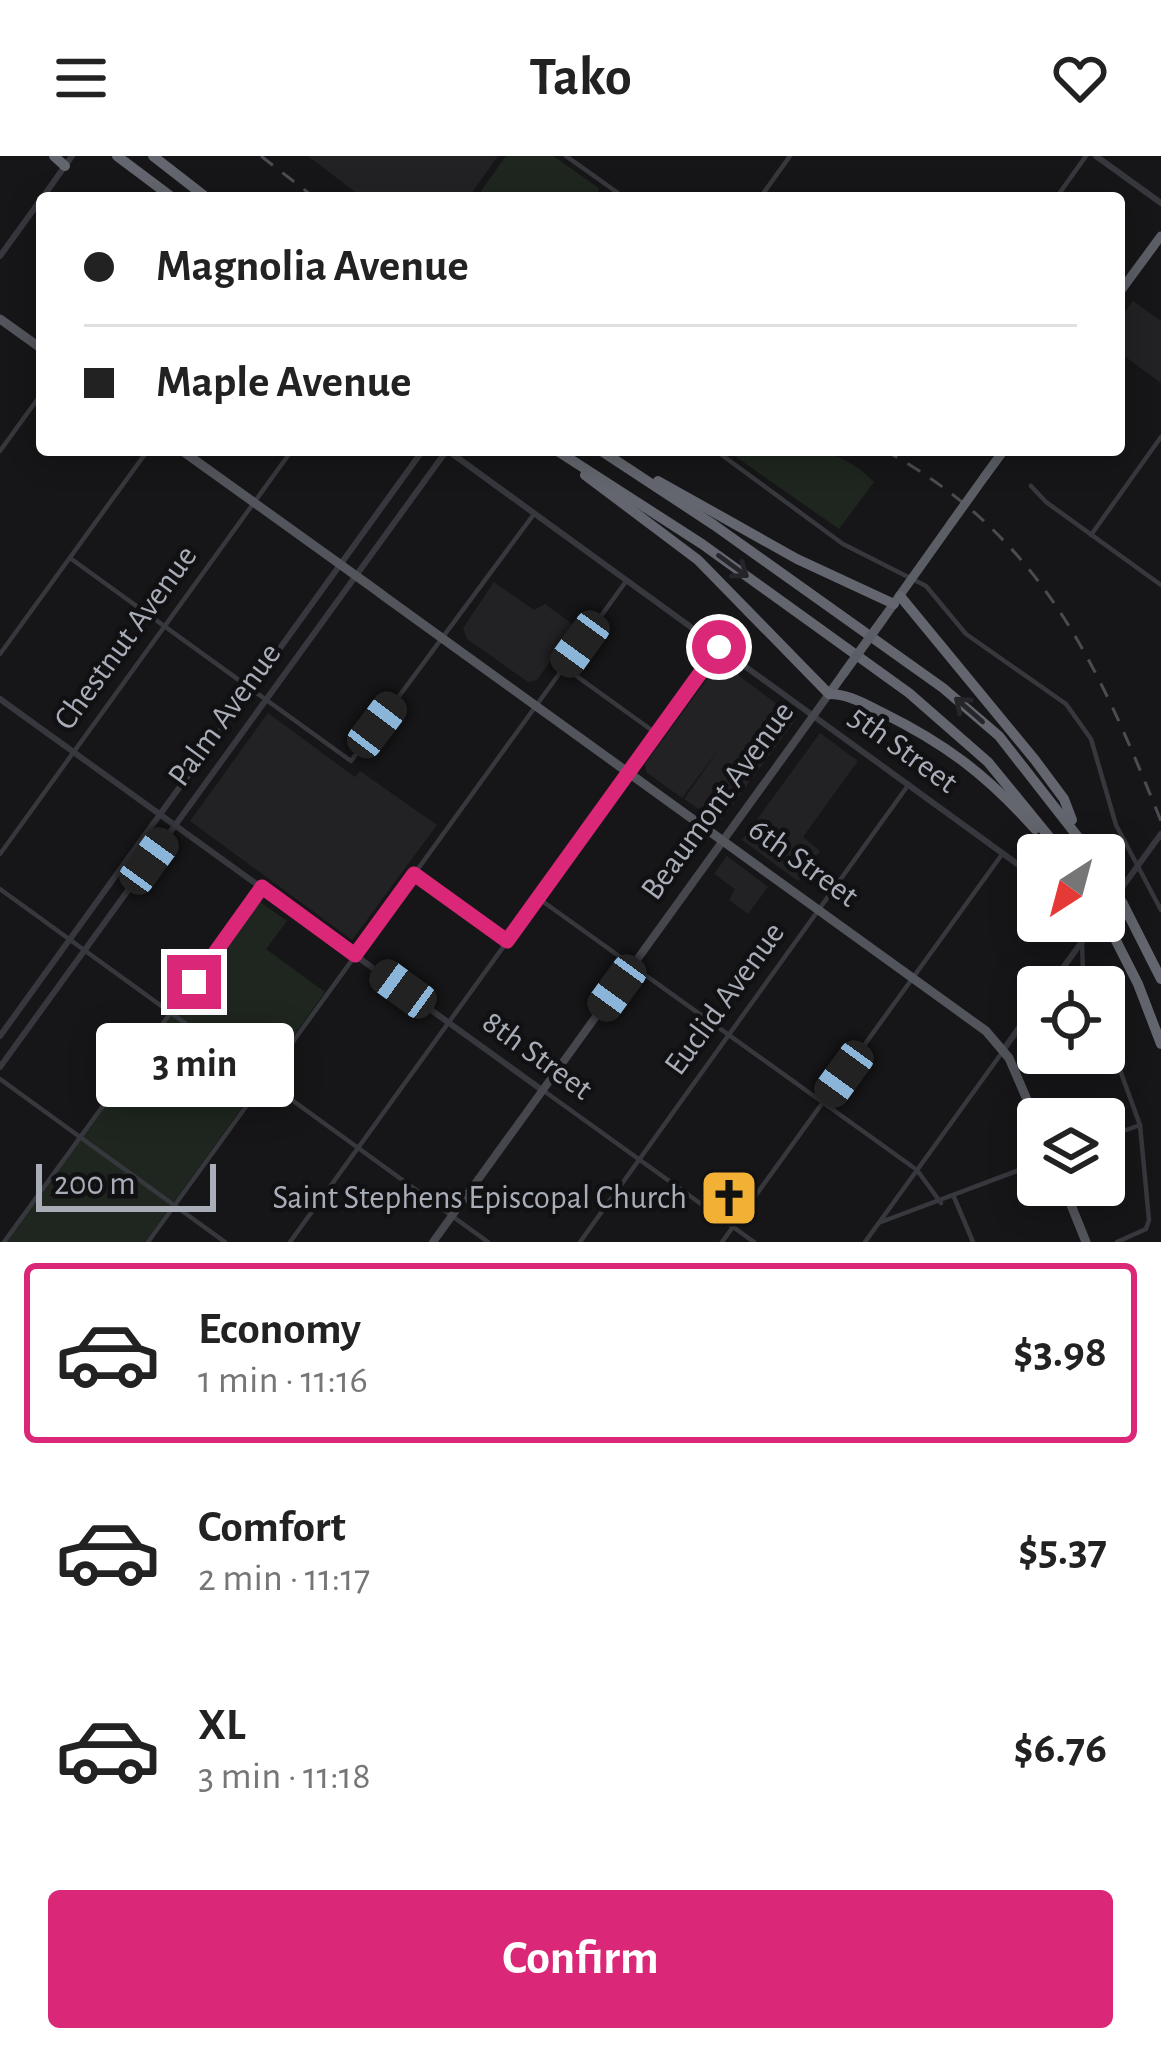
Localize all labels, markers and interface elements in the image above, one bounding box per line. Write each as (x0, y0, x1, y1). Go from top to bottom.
icon: menu (48, 45, 114, 111)
icon: heart (1047, 45, 1113, 111)
text: Tako (529, 51, 632, 105)
text: Magnolia Avenue (156, 244, 469, 289)
text: Maple Avenue (156, 360, 411, 405)
street label: Chestnut Avenue (48, 540, 204, 736)
one-way arrow (716, 553, 749, 579)
car (544, 604, 616, 684)
route start (692, 620, 746, 674)
street label: Palm Avenue (162, 637, 288, 793)
car (341, 685, 413, 765)
street label: Beaumont Avenue (635, 696, 801, 906)
one-way arrow (954, 697, 985, 725)
street label: 5th Street (843, 700, 963, 800)
street label: 6th Street (742, 813, 864, 914)
car (113, 821, 185, 901)
north arrow (1017, 834, 1125, 942)
map controls (1017, 834, 1125, 1206)
street label: Euclid Avenue (659, 917, 791, 1081)
car (581, 948, 653, 1028)
car (363, 953, 443, 1025)
route end (167, 955, 221, 1009)
button: locate (1017, 966, 1125, 1074)
street label: 8th Street (476, 1005, 598, 1107)
callout: 3 min (95, 1024, 293, 1108)
car (808, 1034, 880, 1114)
text: 3 min (153, 1045, 237, 1084)
button: layers (1017, 1098, 1125, 1206)
scale bar (36, 1158, 216, 1211)
church icon: Saint Stephens Episcopal Church (698, 1167, 760, 1229)
text: 200 m (54, 1168, 136, 1201)
place label: Saint Stephens Episcopal Church (272, 1182, 687, 1215)
icon: car (54, 1299, 162, 1407)
text: Economy (198, 1307, 361, 1352)
text: $3.98 (1013, 1330, 1107, 1375)
text: 1 min · 11:16 (198, 1361, 368, 1400)
icon: car (54, 1497, 162, 1605)
text: Comfort (198, 1505, 346, 1550)
text: $5.37 (1018, 1528, 1107, 1573)
text: 2 min · 11:17 (198, 1559, 370, 1598)
icon: car (54, 1695, 162, 1803)
text: XL (198, 1703, 246, 1748)
text: $6.76 (1014, 1726, 1107, 1771)
text: 3 min · 11:18 (198, 1757, 371, 1796)
button: Confirm (48, 1890, 1113, 2028)

